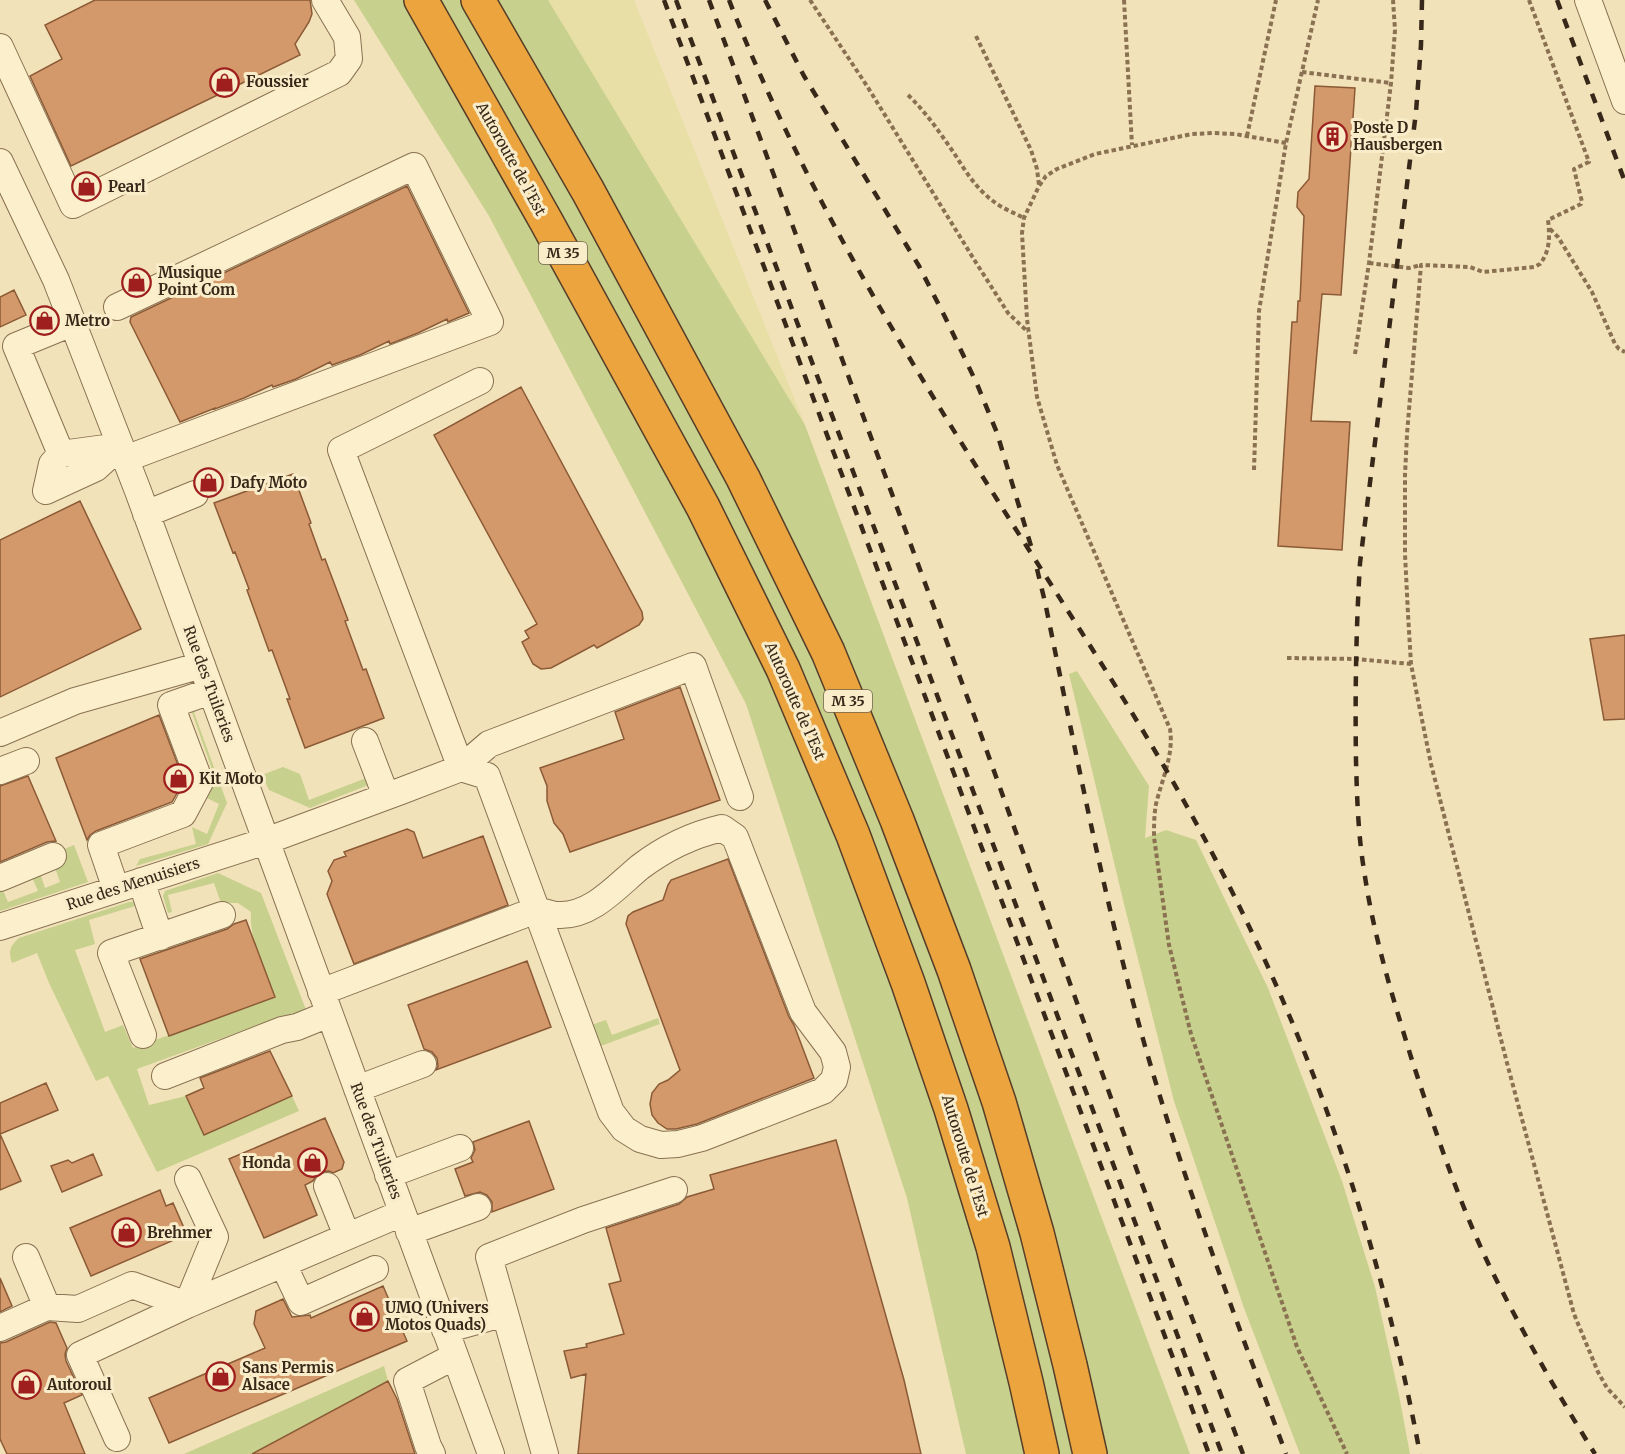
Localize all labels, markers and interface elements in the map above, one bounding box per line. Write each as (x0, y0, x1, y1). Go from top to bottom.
shop icon: Foussier (209, 66, 241, 98)
place label: Foussier (246, 72, 309, 91)
street label: Autoroute de l’Est (472, 98, 551, 219)
place label: Poste D Hausbergen (1353, 118, 1442, 154)
building icon: Poste D Hausbergen (1316, 121, 1348, 153)
shop icon: Pearl (71, 171, 103, 203)
place label: Pearl (108, 177, 146, 196)
road number: M 35 (539, 242, 587, 264)
place label: Musique Point Com (158, 263, 235, 299)
shop icon: Musique Point Com (121, 266, 153, 298)
shop icon: Metro (28, 305, 60, 337)
place label: Metro (65, 311, 110, 330)
shop icon: Dafy Moto (193, 467, 225, 499)
place label: Dafy Moto (230, 473, 307, 492)
street label: Rue des Tuileries (180, 623, 239, 745)
street label: Autoroute de l’Est (761, 638, 830, 763)
road number: M 35 (824, 690, 872, 712)
shop icon: Kit Moto (162, 763, 194, 795)
place label: Kit Moto (199, 769, 264, 788)
street label: Rue des Menuisiers (64, 853, 202, 914)
street label: Rue des Tuileries (347, 1080, 406, 1202)
street label: Autoroute de l’Est (938, 1091, 993, 1219)
shop icon: Honda (296, 1147, 328, 1179)
place label: Honda (242, 1153, 292, 1172)
shop icon: Brehmer (110, 1217, 142, 1249)
place label: Brehmer (147, 1223, 212, 1242)
place label: UMQ (Univers Motos Quads) (385, 1298, 489, 1334)
shop icon: UMQ (Univers Motos Quads) (348, 1301, 380, 1333)
place label: Sans Permis Alsace (241, 1358, 334, 1394)
shop icon: Sans Permis Alsace (205, 1361, 237, 1393)
shop icon: Autoroul (10, 1369, 42, 1401)
place label: Autoroul (46, 1375, 112, 1394)

